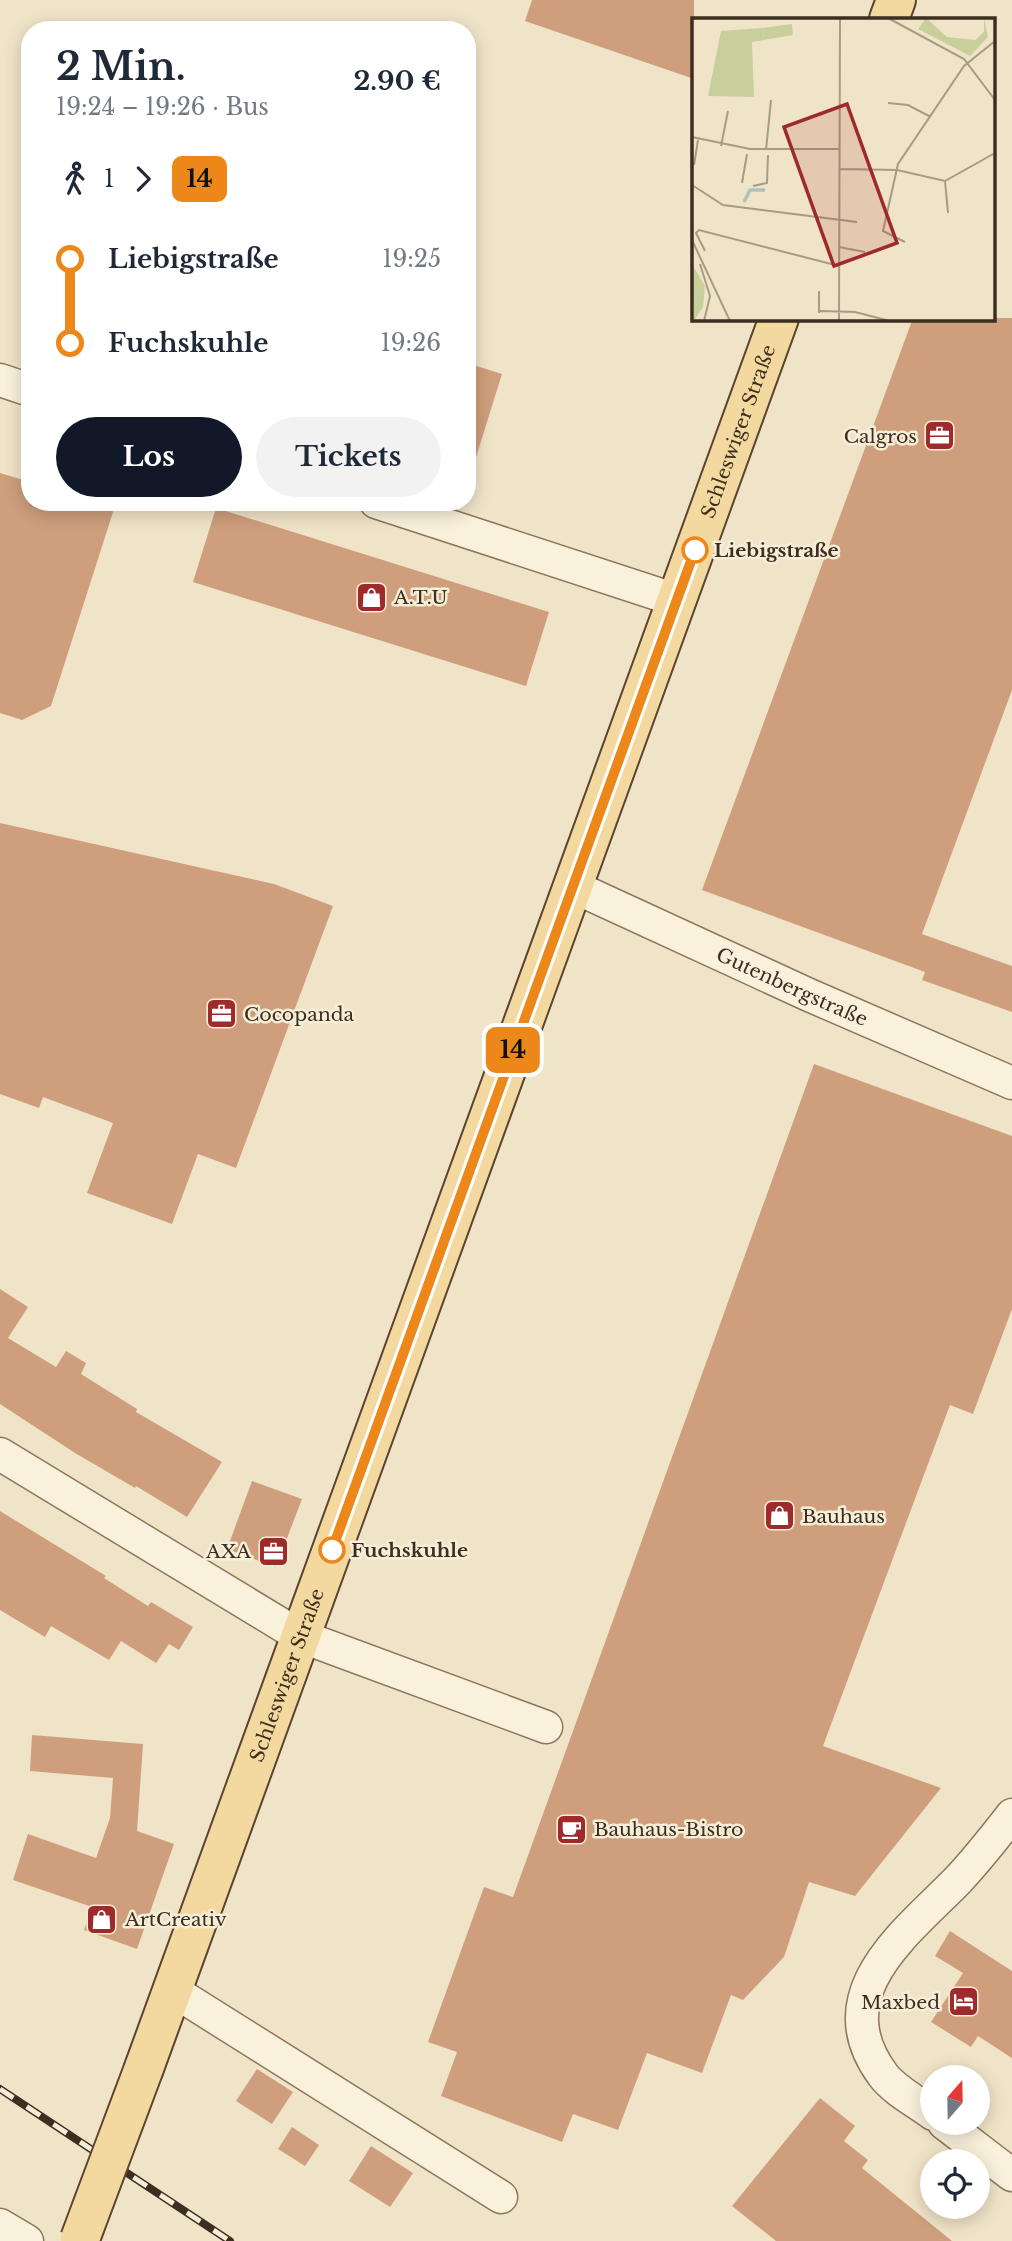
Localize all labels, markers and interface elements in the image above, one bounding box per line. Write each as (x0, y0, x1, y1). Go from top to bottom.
inset map (692, 18, 995, 320)
text: 2 Min. (56, 43, 186, 90)
text: 2.90 € (353, 65, 441, 97)
text: 19:24 – 19:26 · Bus (56, 93, 269, 121)
icon: walk (56, 160, 94, 198)
icon: forward (124, 160, 162, 198)
text: 14 (186, 164, 213, 193)
text: 1 (104, 165, 114, 193)
text: Liebigstraße (108, 243, 279, 275)
text: 19:25 (382, 245, 441, 273)
text: Fuchskuhle (108, 327, 268, 359)
text: 19:26 (380, 329, 441, 357)
street label: Schleswiger Straße (696, 342, 780, 521)
button: Los (56, 417, 242, 497)
button: Tickets (256, 417, 441, 497)
office icon: Calgros (923, 419, 957, 453)
place label: Calgros (844, 425, 917, 448)
marker: Liebigstraße (682, 537, 708, 563)
place label: Liebigstraße (714, 539, 839, 562)
shop icon: A.T.U (354, 580, 388, 614)
place label: A.T.U (393, 586, 448, 609)
street label: Gutenbergstraße (713, 943, 871, 1031)
office icon: Cocopanda (204, 997, 238, 1031)
place label: Cocopanda (244, 1003, 355, 1026)
line badge: 14 (482, 1027, 544, 1073)
text: 14 (500, 1035, 526, 1064)
shop icon: Bauhaus (762, 1499, 796, 1533)
place label: Bauhaus (802, 1505, 885, 1528)
office icon: AXA (257, 1534, 291, 1568)
marker: Fuchskuhle (319, 1537, 345, 1563)
place label: Fuchskuhle (351, 1539, 468, 1562)
place label: AXA (205, 1540, 251, 1563)
street label: Schleswiger Straße (245, 1585, 329, 1765)
cafe icon: Bauhaus-Bistro (554, 1812, 588, 1846)
place label: Bauhaus-Bistro (594, 1818, 744, 1841)
shop icon: ArtCreativ (85, 1902, 119, 1936)
place label: ArtCreativ (124, 1908, 227, 1931)
hotel icon: Maxbed (946, 1985, 980, 2019)
place label: Maxbed (861, 1991, 940, 2014)
north arrow (920, 2065, 990, 2135)
map controls (920, 2065, 990, 2219)
button: locate (920, 2149, 990, 2219)

